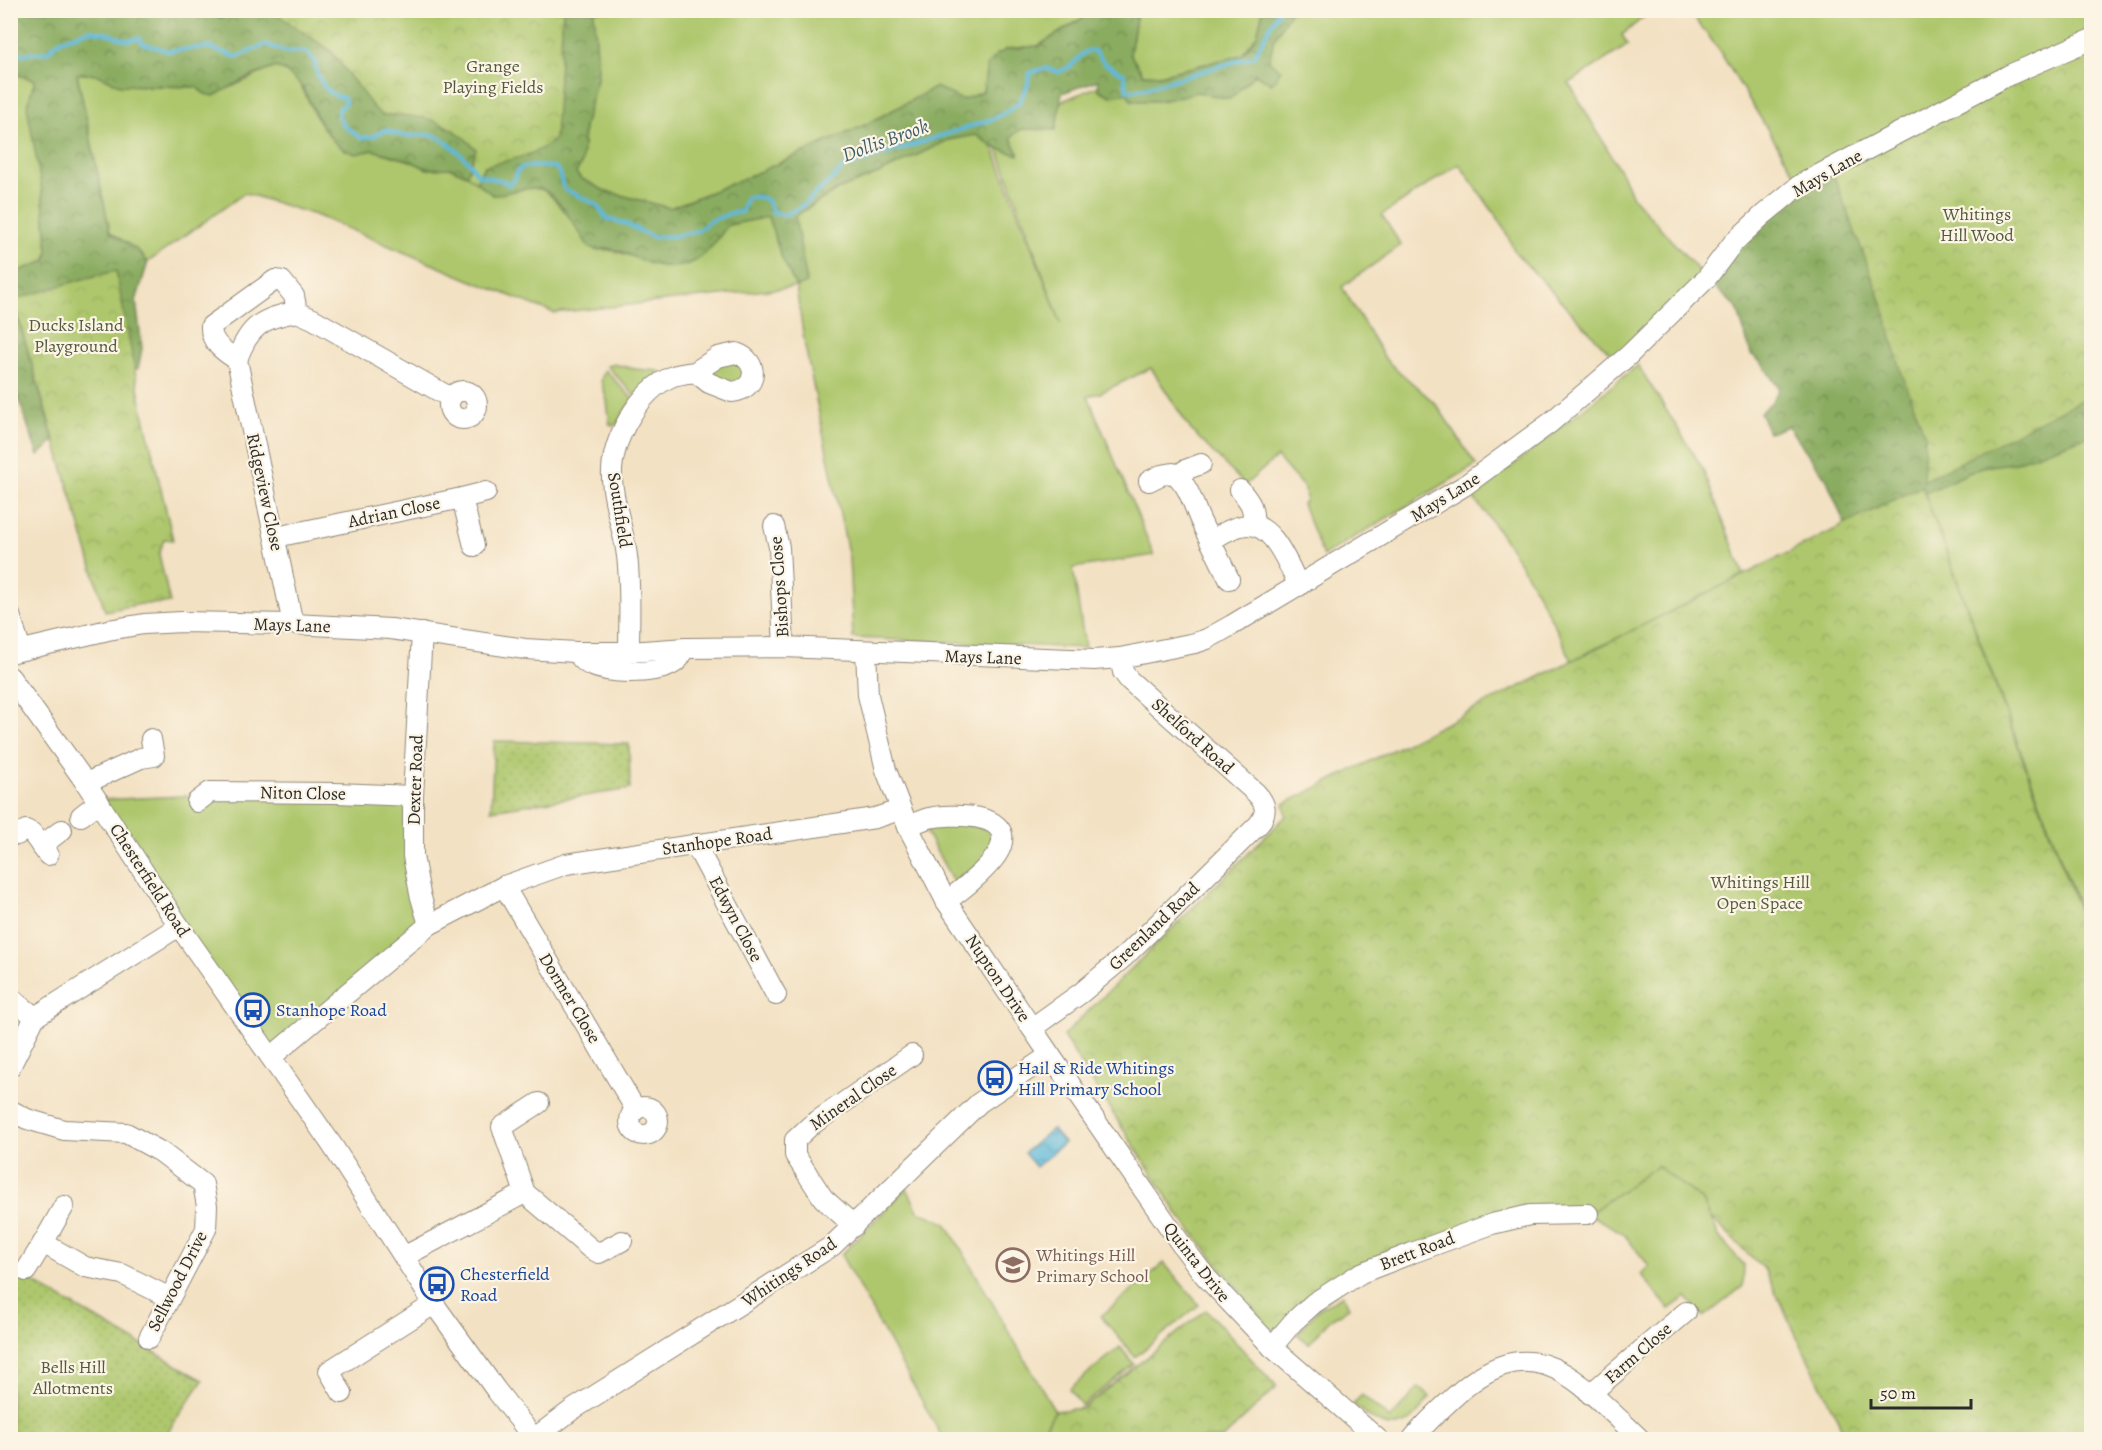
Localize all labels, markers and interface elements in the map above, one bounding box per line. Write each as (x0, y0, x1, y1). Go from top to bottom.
park label: Grange Playing Fields (442, 54, 544, 99)
water label: Dollis Brook (838, 112, 932, 169)
street label: Mays Lane (1787, 143, 1867, 203)
park label: Whitings Hill Wood (1940, 202, 2014, 247)
park label: Ducks Island Playground (28, 313, 124, 358)
street label: Ridgeview Close (241, 431, 289, 553)
street label: Mays Lane (1406, 466, 1484, 528)
street label: Southfield (602, 471, 638, 550)
street label: Adrian Close (345, 491, 442, 534)
street label: Bishops Close (763, 535, 795, 639)
street label: Mays Lane (253, 612, 331, 638)
street label: Mays Lane (944, 644, 1022, 670)
street label: Shelford Road (1147, 692, 1240, 780)
street label: Dexter Road (401, 734, 429, 826)
street label: Niton Close (260, 780, 346, 806)
street label: Chesterfield Road (104, 819, 196, 942)
street label: Stanhope Road (660, 821, 774, 861)
park label: Whitings Hill Open Space (1709, 870, 1810, 915)
street label: Edwyn Close (703, 872, 769, 966)
street label: Greenland Road (1103, 876, 1205, 976)
street label: Nupton Drive (960, 929, 1036, 1027)
street label: Dormer Close (533, 948, 607, 1048)
bus stop icon: Stanhope Road (235, 992, 271, 1028)
place label: Stanhope Road (276, 998, 387, 1022)
place label: Hail & Ride Whitings Hill Primary School (1018, 1056, 1174, 1101)
street label: Mineral Close (805, 1058, 901, 1136)
bus stop icon: Hail & Ride Whitings Hill Primary School (977, 1060, 1013, 1096)
street label: Quinta Drive (1158, 1217, 1236, 1307)
street label: Brett Road (1376, 1226, 1458, 1276)
street label: Sellwood Drive (141, 1227, 213, 1335)
street label: Whitings Road (736, 1231, 841, 1313)
place label: Whitings Hill Primary School (1035, 1243, 1149, 1288)
school or university icon: Whitings Hill Primary School (995, 1247, 1031, 1283)
place label: Chesterfield Road (460, 1262, 550, 1307)
bus stop icon: Chesterfield Road (419, 1266, 455, 1302)
street label: Farm Close (1599, 1317, 1677, 1389)
park label: Bells Hill Allotments (32, 1355, 113, 1400)
scale bar (1871, 1372, 1972, 1410)
text: 50 m (1880, 1381, 1916, 1405)

